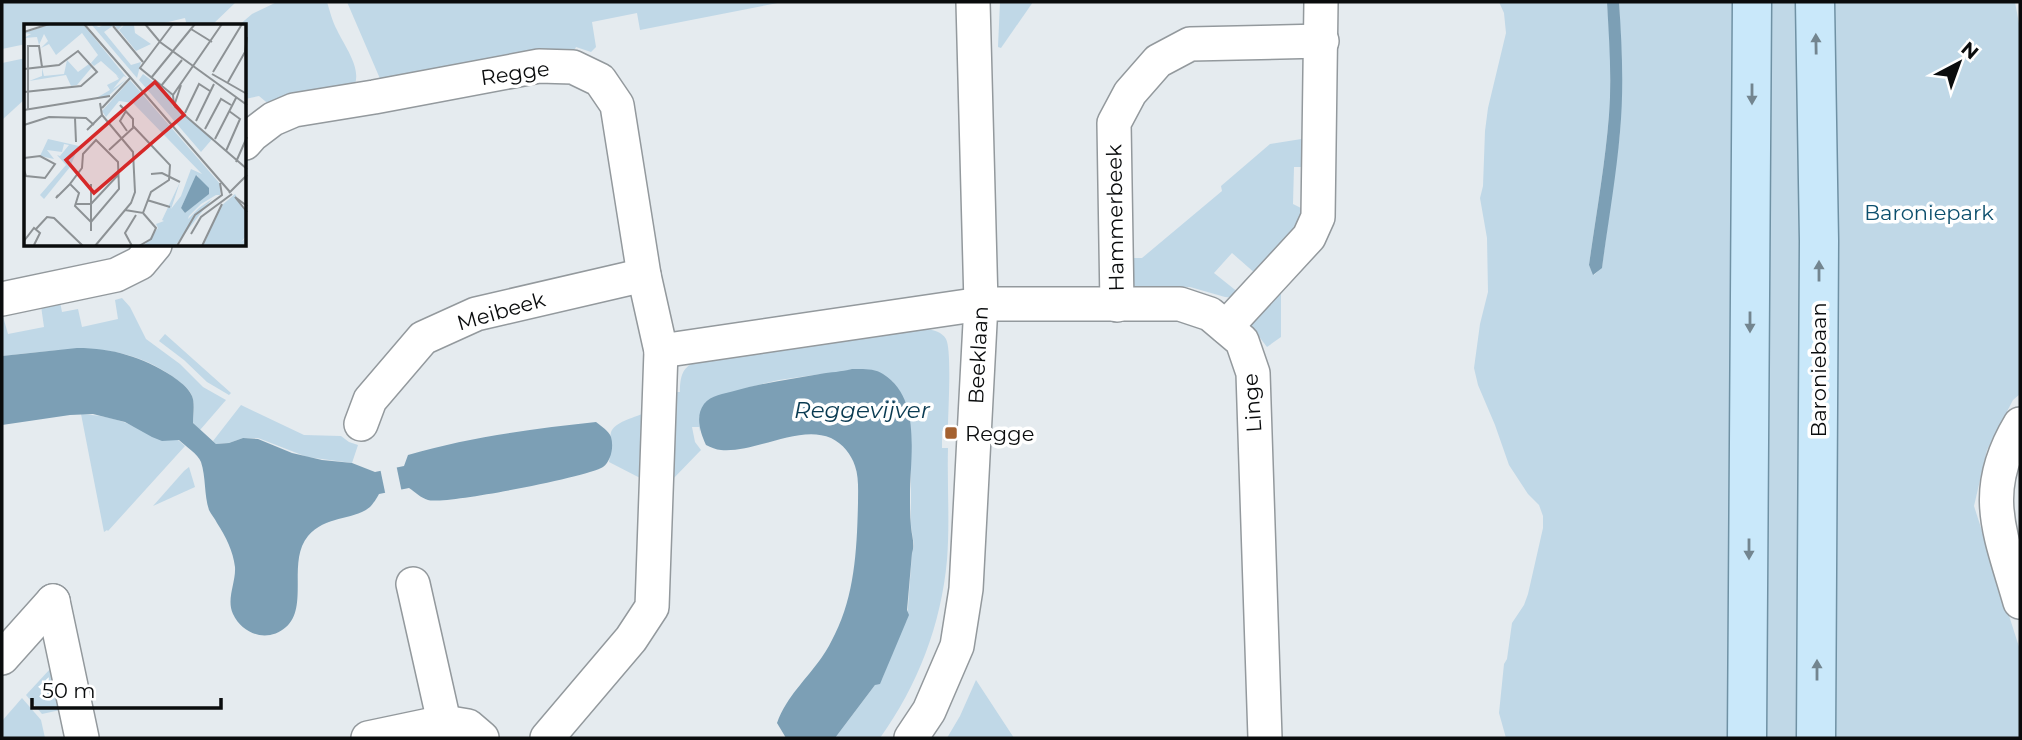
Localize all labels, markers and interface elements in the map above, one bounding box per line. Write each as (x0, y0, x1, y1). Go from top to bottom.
inset map (24, 24, 247, 247)
north arrow (1924, 28, 1994, 98)
one-way arrow (1810, 32, 1822, 54)
text: N (1956, 37, 1983, 64)
street label: Regge (479, 56, 551, 90)
one-way arrow (1746, 84, 1758, 106)
street label: Hammerbeek (1101, 144, 1129, 292)
park label: Baroniepark (1864, 200, 1994, 225)
one-way arrow (1813, 260, 1825, 282)
street label: Meibeek (454, 286, 548, 335)
street label: Baroniebaan (1806, 302, 1831, 438)
street label: Beeklaan (963, 305, 993, 405)
one-way arrow (1744, 311, 1756, 333)
street label: Linge (1237, 373, 1267, 433)
water label: Reggevijver (794, 396, 931, 424)
place label: Regge (965, 421, 1034, 446)
marker: Regge (943, 425, 959, 441)
one-way arrow (1743, 539, 1755, 561)
one-way arrow (1811, 659, 1823, 681)
scale bar (32, 666, 220, 710)
text: 50 m (42, 678, 96, 703)

